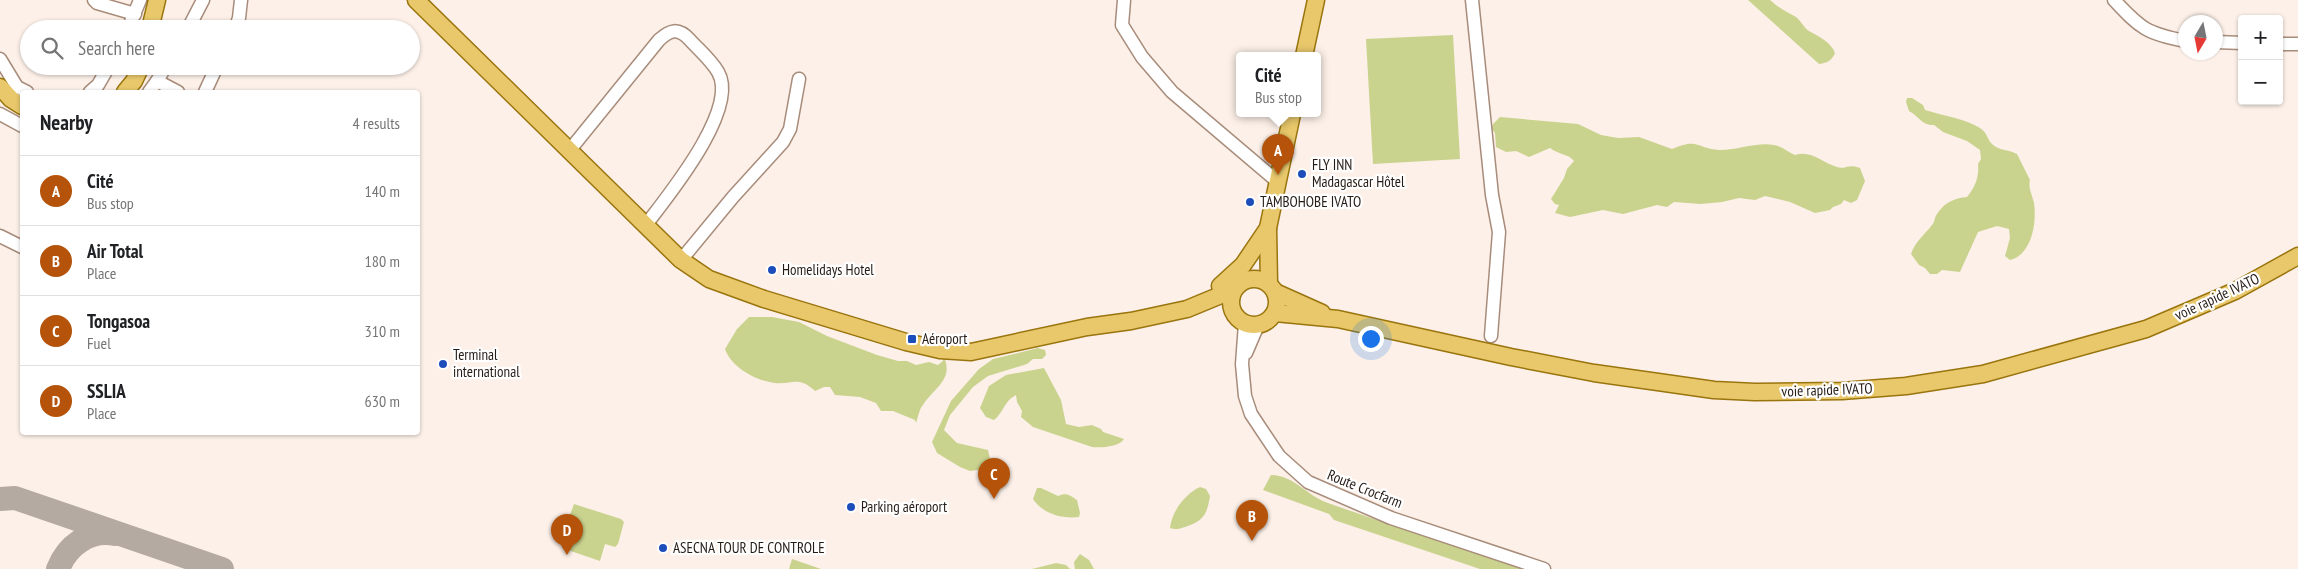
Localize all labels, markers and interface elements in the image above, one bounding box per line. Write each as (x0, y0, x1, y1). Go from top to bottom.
north arrow (2178, 15, 2223, 60)
map controls (2238, 15, 2283, 105)
button: + (2238, 15, 2283, 60)
search box (20, 20, 420, 75)
icon: search (38, 34, 66, 62)
text: Search here (78, 36, 155, 60)
popup (1236, 52, 1321, 117)
button: − (2238, 60, 2283, 105)
text: Cité (1255, 63, 1282, 87)
text: Bus stop (1255, 87, 1302, 107)
text: Nearby (40, 109, 93, 136)
text: 4 results (353, 113, 400, 133)
pin: A (1262, 134, 1294, 175)
place label: FLY INN Madagascar Hôtel (1312, 155, 1405, 191)
marker: FLY INN Madagascar Hôtel (1296, 168, 1308, 180)
text: Cité (87, 169, 114, 193)
text: A (52, 181, 60, 201)
text: 140 m (365, 181, 400, 201)
place label: TAMBOHOBE IVATO (1260, 192, 1361, 211)
text: Bus stop (87, 193, 134, 213)
marker: TAMBOHOBE IVATO (1244, 196, 1256, 208)
text: Air Total (87, 239, 143, 263)
text: B (52, 251, 60, 271)
text: 180 m (365, 251, 400, 271)
place label: Homelidays Hotel (782, 260, 874, 279)
text: Place (87, 263, 116, 283)
marker: Homelidays Hotel (766, 264, 778, 276)
street label: voie rapide IVATO (2171, 269, 2262, 324)
text: Tongasoa (87, 309, 150, 333)
text: C (52, 321, 60, 341)
text: 310 m (365, 321, 400, 341)
your location (1358, 326, 1384, 352)
place label: Aéroport (922, 329, 967, 348)
text: Fuel (87, 333, 111, 353)
marker: Aéroport (906, 333, 918, 345)
place label: Terminal international (453, 345, 520, 381)
marker: Terminal international (437, 358, 449, 370)
street label: voie rapide IVATO (1781, 378, 1873, 401)
text: SSLIA (87, 379, 126, 403)
text: D (52, 391, 60, 411)
text: 630 m (365, 391, 400, 411)
text: Place (87, 403, 116, 423)
pin: C (978, 458, 1010, 499)
street label: Route Crocfarm (1325, 465, 1406, 512)
place label: Parking aéroport (861, 497, 947, 516)
pin: B (1236, 500, 1268, 541)
marker: Parking aéroport (845, 501, 857, 513)
pin: D (551, 514, 583, 555)
place label: ASECNA TOUR DE CONTROLE (673, 538, 825, 557)
marker: ASECNA TOUR DE CONTROLE (657, 542, 669, 554)

